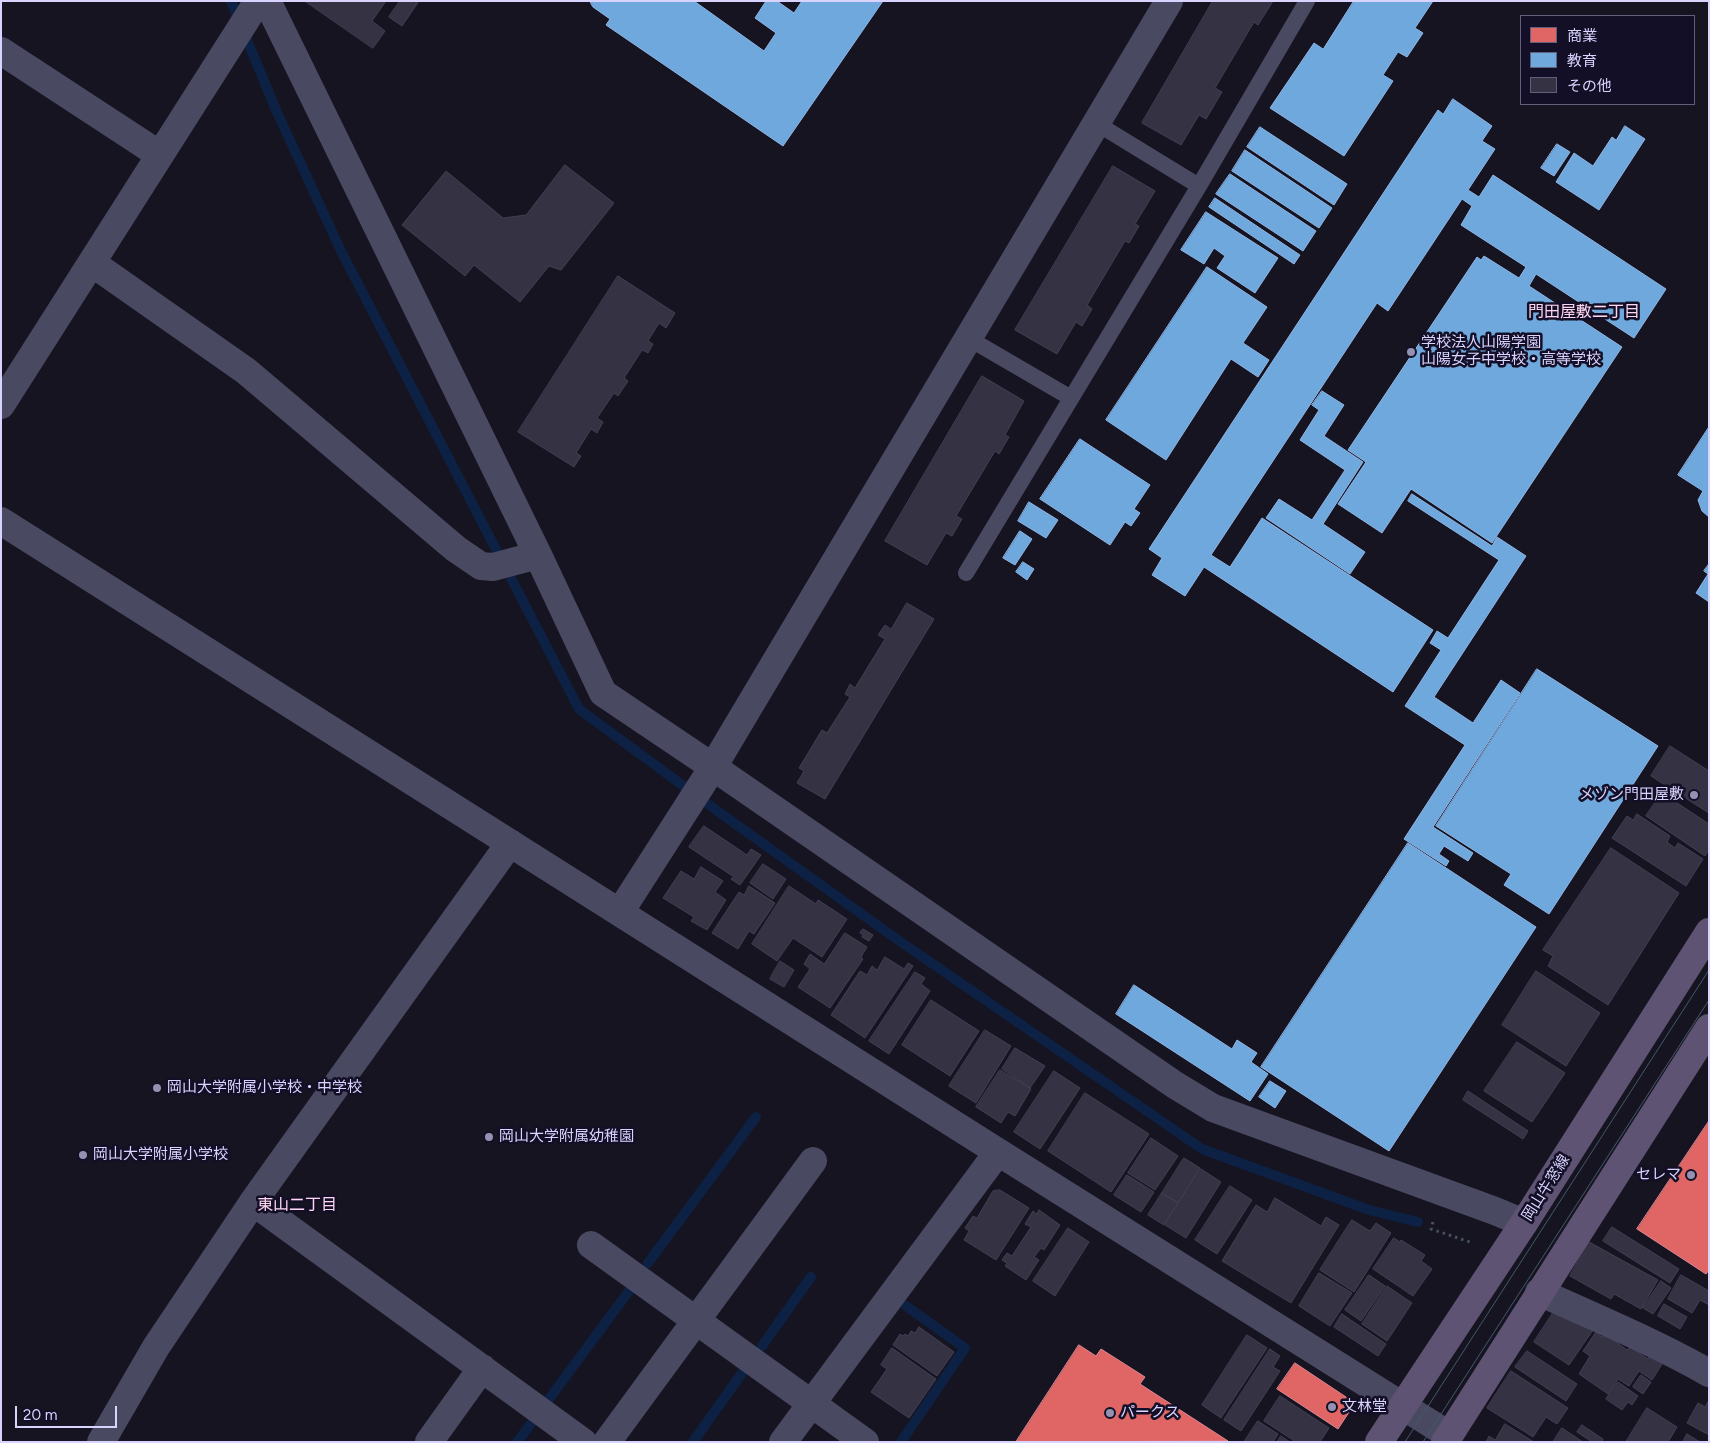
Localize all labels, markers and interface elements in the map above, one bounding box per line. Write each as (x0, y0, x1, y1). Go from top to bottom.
legend (1520, 15, 1695, 105)
text: 商業 (1567, 27, 1597, 45)
text: 教育 (1567, 52, 1597, 70)
text: その他 (1567, 77, 1612, 95)
district label: 門田屋敷二丁目 (1528, 302, 1640, 322)
place label: 学校法人山陽学園 山陽女子中学校・高等学校 (1421, 334, 1601, 369)
marker: 学校法人山陽学園 山陽女子中学校・高等学校 (1405, 346, 1417, 358)
place label: メゾン門田屋敷 (1579, 786, 1684, 804)
marker: メゾン門田屋敷 (1688, 789, 1700, 801)
place label: 岡山大学附属小学校・中学校 (167, 1079, 362, 1097)
marker: 岡山大学附属小学校・中学校 (151, 1082, 163, 1094)
place label: 岡山大学附属幼稚園 (499, 1128, 634, 1146)
marker: 岡山大学附属幼稚園 (483, 1131, 495, 1143)
place label: 岡山大学附属小学校 (93, 1146, 228, 1164)
marker: 岡山大学附属小学校 (77, 1149, 89, 1161)
street label: 岡山牛窓線 (1518, 1151, 1574, 1225)
place label: セレマ (1636, 1166, 1681, 1184)
marker: セレマ (1685, 1169, 1697, 1181)
district label: 東山二丁目 (257, 1195, 337, 1215)
scale bar (18, 1396, 120, 1428)
place label: 文林堂 (1342, 1398, 1387, 1416)
marker: 文林堂 (1326, 1401, 1338, 1413)
place label: パークス (1120, 1404, 1180, 1422)
text: 20 m (23, 1406, 57, 1424)
marker: パークス (1104, 1407, 1116, 1419)

